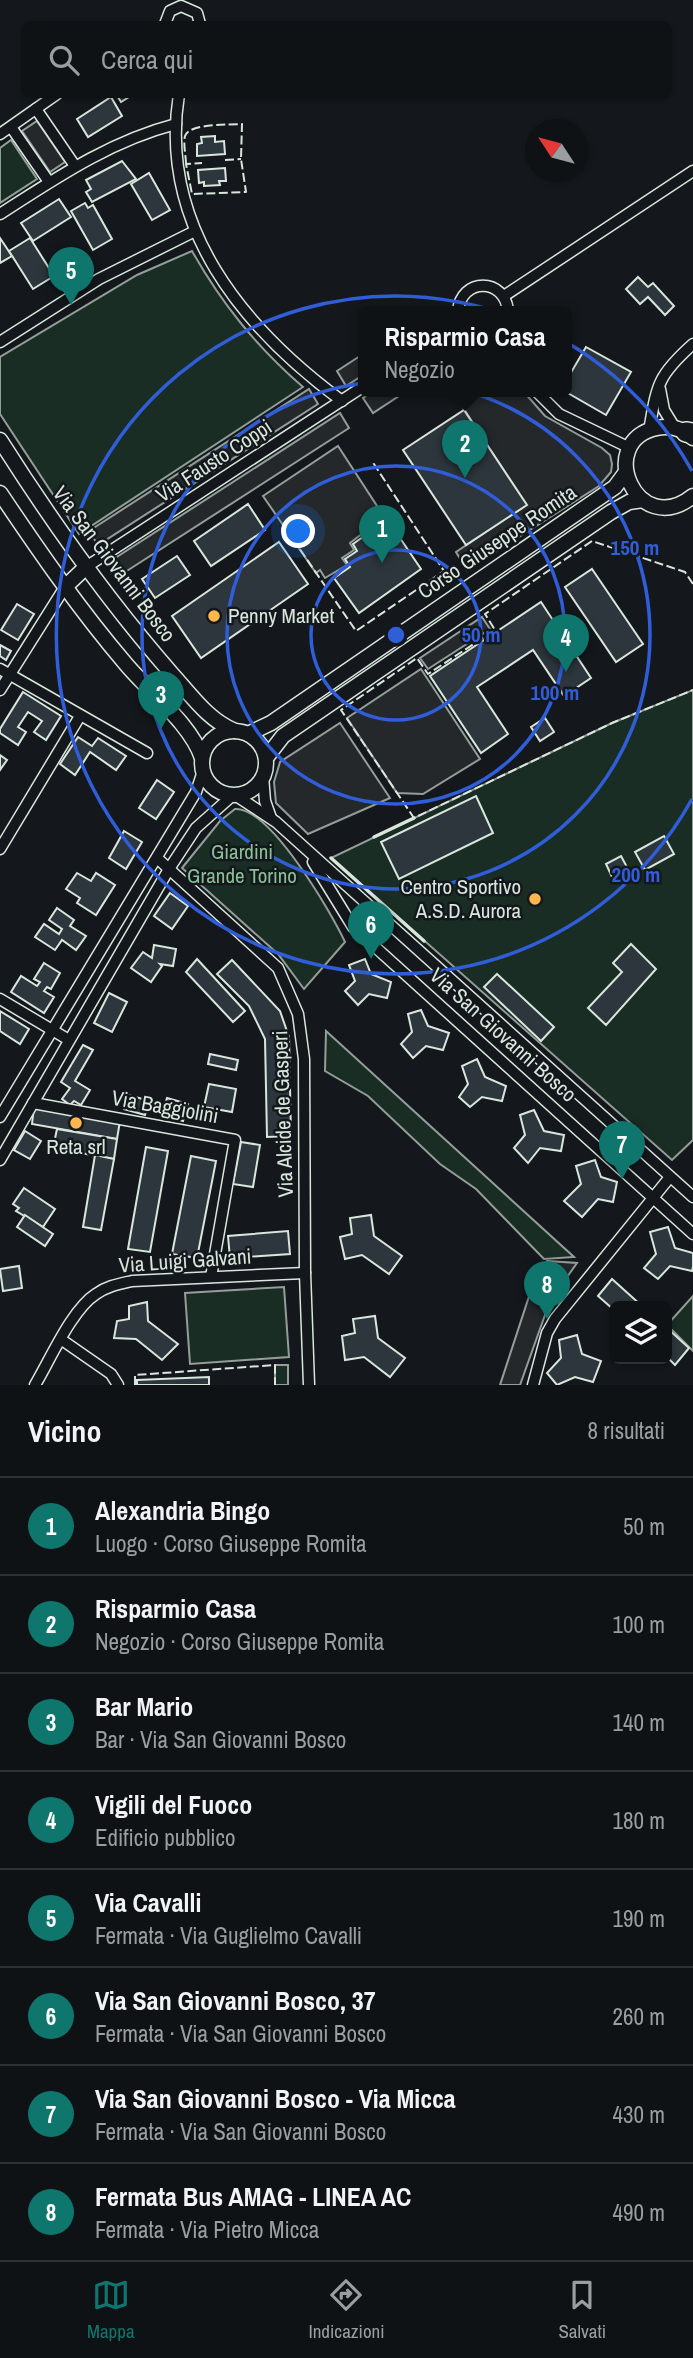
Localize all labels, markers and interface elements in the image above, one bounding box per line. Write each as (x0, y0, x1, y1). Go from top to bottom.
search box (21, 21, 672, 98)
icon: search (45, 41, 83, 79)
text: Cerca qui (101, 42, 193, 77)
north arrow (525, 119, 588, 182)
pin: 5 (48, 247, 94, 305)
popup (358, 306, 572, 397)
text: Risparmio Casa (384, 319, 546, 354)
text: Negozio (384, 354, 455, 385)
street label: Via Fausto Coppi (150, 412, 277, 509)
pin: 2 (442, 420, 488, 478)
street label: Corso Giuseppe Romita (412, 477, 582, 606)
street label: Via San Giovanni Bosco (46, 480, 183, 648)
pin: 1 (359, 505, 405, 563)
your location (281, 514, 315, 548)
text: 150 m (611, 533, 659, 562)
place label: Penny Market (228, 601, 334, 630)
marker: Penny Market (206, 608, 222, 624)
pin: 4 (543, 614, 589, 672)
text: 50 m (461, 620, 501, 649)
centre of rings (384, 623, 408, 647)
pin: 3 (138, 671, 184, 729)
text: 100 m (531, 678, 579, 707)
park label: Giardini Grande Torino (187, 837, 297, 890)
text: 200 m (612, 860, 660, 889)
place label: Centro Sportivo A.S.D. Aurora (400, 872, 521, 925)
marker: Centro Sportivo A.S.D. Aurora (527, 891, 543, 907)
pin: 6 (348, 901, 394, 959)
street label: Via San Giovanni Bosco (424, 961, 583, 1108)
street label: Via Alcide de Gasperi (265, 1030, 300, 1198)
street label: Via Baggiolini (109, 1083, 221, 1130)
marker: Reta srl (68, 1115, 84, 1131)
pin: 7 (599, 1121, 645, 1179)
place label: Reta srl (46, 1132, 106, 1161)
street label: Via Luigi Galvani (118, 1241, 252, 1280)
pin: 8 (524, 1261, 570, 1319)
map controls (609, 1301, 672, 1364)
button: layers (609, 1301, 672, 1364)
text: Vicino (28, 1411, 101, 1451)
text: 8 risultati (587, 1415, 665, 1446)
text: Alexandria Bingo (95, 1493, 270, 1528)
text: 1 (46, 1511, 56, 1542)
text: 50 m (623, 1511, 665, 1542)
text: Luogo · Corso Giuseppe Romita (95, 1528, 367, 1559)
text: Risparmio Casa (95, 1591, 256, 1626)
text: 2 (46, 1609, 56, 1640)
text: 100 m (613, 1609, 665, 1640)
text: Negozio · Corso Giuseppe Romita (95, 1626, 384, 1657)
text: Bar Mario (95, 1689, 193, 1724)
text: 3 (46, 1707, 56, 1738)
text: 140 m (613, 1707, 665, 1738)
text: Bar · Via San Giovanni Bosco (95, 1724, 346, 1755)
text: Vigili del Fuoco (95, 1787, 252, 1822)
text: 4 (46, 1805, 56, 1836)
text: 180 m (613, 1805, 665, 1836)
text: Edificio pubblico (95, 1822, 236, 1853)
text: Via Cavalli (95, 1885, 201, 1920)
text: 5 (46, 1903, 56, 1934)
text: 190 m (613, 1903, 665, 1934)
text: Fermata · Via Guglielmo Cavalli (95, 1920, 362, 1951)
text: Via San Giovanni Bosco, 37 (95, 1983, 376, 2018)
text: 6 (46, 2001, 56, 2032)
text: 260 m (613, 2001, 665, 2032)
text: Fermata · Via San Giovanni Bosco (95, 2018, 386, 2049)
text: Via San Giovanni Bosco - Via Micca (95, 2081, 456, 2116)
text: 7 (46, 2099, 56, 2130)
text: 430 m (613, 2099, 665, 2130)
text: Fermata · Via San Giovanni Bosco (95, 2116, 386, 2147)
text: Fermata Bus AMAG - LINEA AC (95, 2179, 411, 2214)
text: 8 (46, 2197, 56, 2228)
text: 490 m (613, 2197, 665, 2228)
text: Fermata · Via Pietro Micca (95, 2214, 319, 2245)
tab: Mappa (87, 2276, 135, 2344)
tab: Indicazioni (308, 2276, 385, 2344)
tab: Salvati (558, 2276, 606, 2344)

